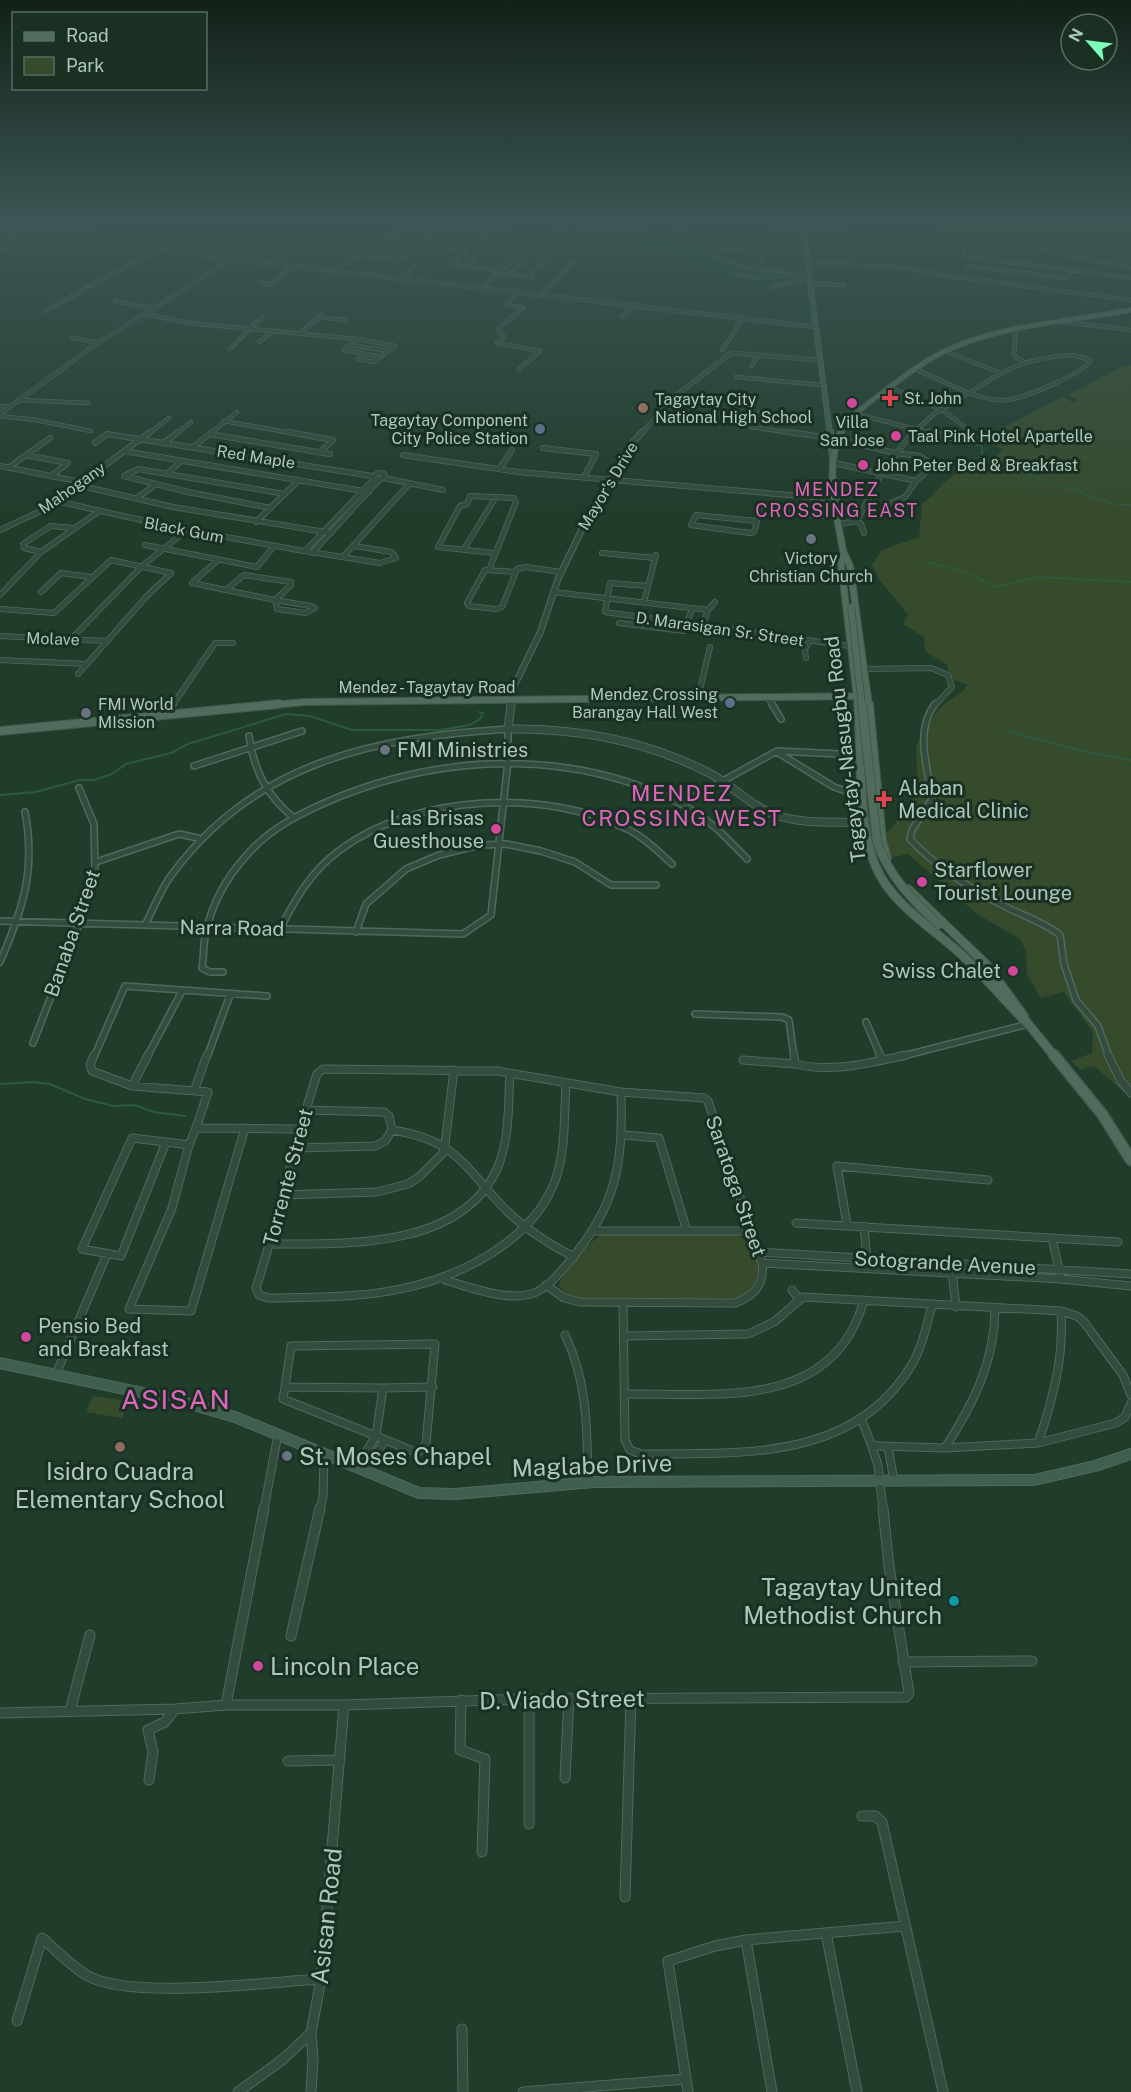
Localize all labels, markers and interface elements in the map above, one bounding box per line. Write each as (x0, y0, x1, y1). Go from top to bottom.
legend (12, 12, 207, 90)
north arrow (1059, 12, 1119, 72)
text: Road (66, 25, 109, 46)
text: N (1065, 25, 1088, 45)
text: Park (66, 55, 104, 76)
marker: St. John (881, 389, 899, 407)
place label: St. John (904, 389, 962, 408)
place label: Tagaytay City National High School (655, 390, 812, 427)
marker: Villa San Jose (845, 396, 859, 410)
marker: Tagaytay City National High School (636, 401, 650, 415)
place label: Tagaytay Component City Police Station (371, 411, 528, 448)
place label: Villa San Jose (819, 413, 885, 450)
marker: Tagaytay Component City Police Station (533, 422, 547, 436)
place label: Taal Pink Hotel Apartelle (908, 427, 1093, 446)
marker: Taal Pink Hotel Apartelle (889, 429, 903, 443)
street label: Mayor's Drive (574, 438, 642, 534)
street label: Red Maple (215, 441, 297, 473)
place label: John Peter Bed & Breakfast (875, 456, 1078, 475)
street label: Mahogany (35, 458, 109, 518)
marker: John Peter Bed & Breakfast (856, 458, 870, 472)
district label: MENDEZ CROSSING EAST (755, 479, 919, 521)
street label: Black Gum (143, 513, 225, 547)
marker: Victory Christian Church (804, 532, 818, 546)
place label: Victory Christian Church (749, 549, 873, 586)
street label: D. Marasigan Sr. Street (635, 608, 805, 650)
street label: Molave (26, 629, 80, 649)
street label: Tagaytay-Nasugbu Road (819, 634, 871, 864)
street label: Mendez - Tagaytay Road (338, 678, 516, 697)
place label: Mendez Crossing Barangay Hall West (572, 685, 718, 722)
place label: FMI World MIssion (98, 695, 174, 732)
marker: Mendez Crossing Barangay Hall West (723, 696, 737, 710)
marker: FMI World MIssion (79, 706, 93, 720)
place label: FMI Ministries (397, 738, 528, 762)
marker: FMI Ministries (378, 743, 392, 757)
place label: Alaban Medical Clinic (898, 776, 1029, 823)
district label: MENDEZ CROSSING WEST (582, 780, 782, 831)
marker: Alaban Medical Clinic (875, 790, 893, 808)
place label: Las Brisas Guesthouse (373, 806, 484, 853)
marker: Las Brisas Guesthouse (489, 822, 503, 836)
place label: Starflower Tourist Lounge (934, 858, 1072, 905)
street label: Banaba Street (39, 866, 105, 1000)
marker: Starflower Tourist Lounge (915, 875, 929, 889)
street label: Narra Road (179, 915, 285, 941)
place label: Swiss Chalet (881, 959, 1001, 983)
marker: Swiss Chalet (1006, 964, 1020, 978)
street label: Torrente Street (258, 1105, 318, 1249)
street label: Saratoga Street (701, 1112, 771, 1260)
street label: Sotogrande Avenue (853, 1246, 1037, 1280)
place label: Pensio Bed and Breakfast (38, 1314, 169, 1361)
marker: Pensio Bed and Breakfast (19, 1330, 33, 1344)
district label: ASISAN (121, 1383, 231, 1415)
marker: Isidro Cuadra Elementary School (113, 1440, 127, 1454)
place label: St. Moses Chapel (299, 1442, 492, 1470)
street label: Maglabe Drive (511, 1448, 673, 1482)
marker: St. Moses Chapel (280, 1449, 294, 1463)
place label: Isidro Cuadra Elementary School (15, 1457, 225, 1513)
place label: Tagaytay United Methodist Church (743, 1573, 942, 1629)
marker: Tagaytay United Methodist Church (947, 1594, 961, 1608)
place label: Lincoln Place (270, 1652, 419, 1680)
marker: Lincoln Place (251, 1659, 265, 1673)
street label: D. Viado Street (479, 1684, 645, 1714)
street label: Asisan Road (305, 1847, 347, 1985)

